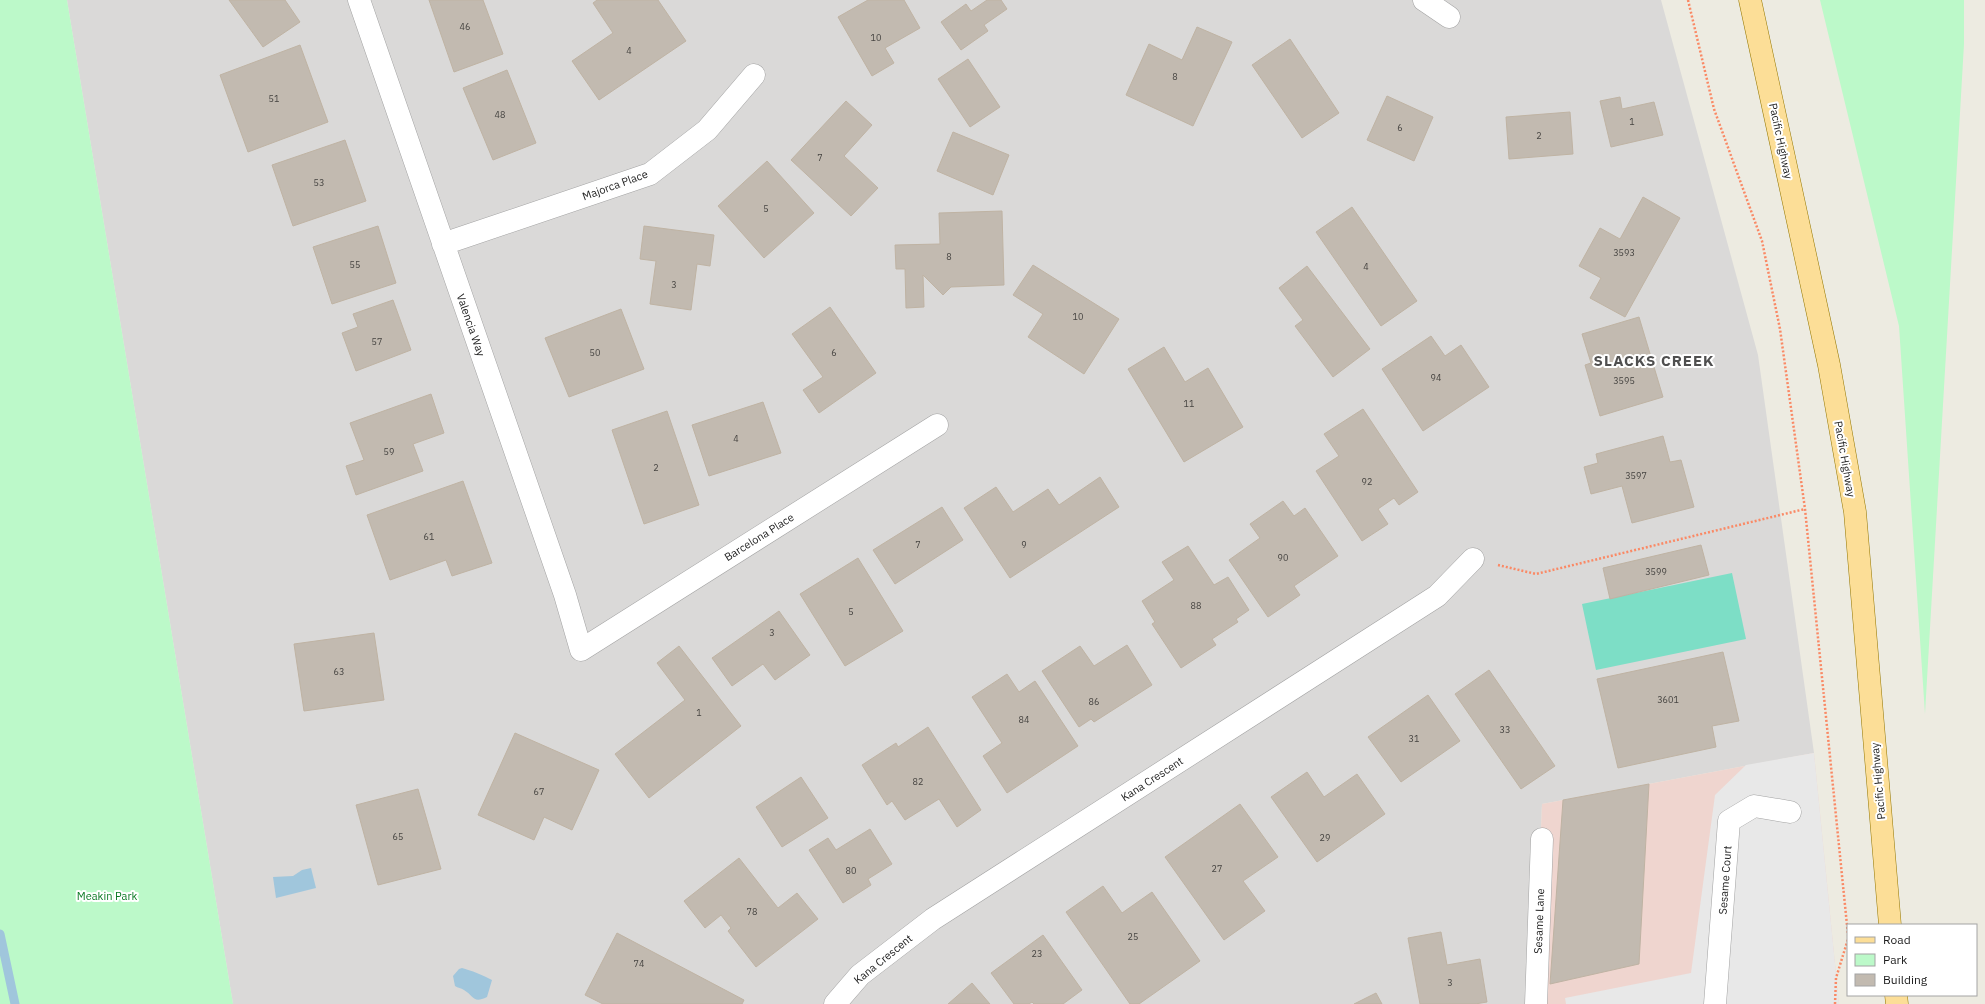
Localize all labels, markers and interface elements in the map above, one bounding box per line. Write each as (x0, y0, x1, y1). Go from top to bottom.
house number: 46 (460, 21, 470, 32)
house number: 10 (871, 32, 881, 43)
house number: 4 (626, 45, 632, 56)
house number: 8 (1172, 71, 1178, 82)
house number: 51 (269, 93, 279, 104)
street label: Pacific Highway (1766, 102, 1796, 181)
house number: 48 (495, 109, 505, 120)
house number: 1 (1629, 116, 1635, 127)
house number: 6 (1397, 122, 1403, 133)
house number: 2 (1536, 130, 1542, 141)
house number: 7 (817, 152, 823, 163)
street label: Majorca Place (580, 167, 650, 203)
house number: 53 (314, 177, 324, 188)
house number: 5 (763, 203, 769, 214)
house number: 3593 (1613, 247, 1635, 258)
house number: 8 (946, 251, 952, 262)
house number: 55 (350, 259, 360, 270)
house number: 4 (1363, 261, 1369, 272)
house number: 3 (671, 279, 677, 290)
street label: Valencia Way (454, 292, 488, 359)
house number: 10 (1073, 311, 1083, 322)
house number: 57 (372, 336, 382, 347)
house number: 50 (590, 347, 600, 358)
house number: 6 (831, 347, 837, 358)
district label: SLACKS CREEK (1594, 351, 1714, 370)
house number: 94 (1431, 372, 1441, 383)
house number: 3595 (1613, 375, 1635, 386)
house number: 11 (1184, 398, 1194, 409)
street label: Pacific Highway (1831, 420, 1859, 499)
house number: 4 (733, 433, 739, 444)
house number: 59 (384, 446, 394, 457)
house number: 2 (653, 462, 659, 473)
house number: 3597 (1625, 470, 1647, 481)
house number: 92 (1362, 476, 1372, 487)
street label: Barcelona Place (722, 510, 796, 564)
house number: 61 (424, 531, 434, 542)
house number: 7 (915, 539, 921, 550)
house number: 9 (1021, 539, 1027, 550)
house number: 90 (1278, 552, 1288, 563)
house number: 3599 (1645, 566, 1667, 577)
house number: 88 (1191, 600, 1201, 611)
house number: 5 (848, 606, 854, 617)
house number: 3 (769, 627, 775, 638)
house number: 63 (334, 666, 344, 677)
house number: 3601 (1657, 694, 1679, 705)
house number: 86 (1089, 696, 1099, 707)
house number: 1 (696, 707, 702, 718)
house number: 84 (1019, 714, 1029, 725)
house number: 33 (1500, 724, 1510, 735)
house number: 31 (1409, 733, 1419, 744)
street label: Pacific Highway (1868, 741, 1888, 820)
street label: Kana Crescent (1118, 754, 1186, 804)
house number: 82 (913, 776, 923, 787)
house number: 67 (534, 786, 544, 797)
house number: 65 (393, 831, 403, 842)
house number: 29 (1320, 832, 1330, 843)
street label: Sesame Court (1716, 845, 1734, 915)
house number: 27 (1212, 863, 1222, 874)
house number: 80 (846, 865, 856, 876)
street label: Sesame Lane (1531, 888, 1547, 954)
park label: Meakin Park (77, 889, 137, 903)
house number: 78 (747, 906, 757, 917)
legend (1847, 924, 1977, 996)
street label: Kana Crescent (851, 931, 915, 987)
house number: 25 (1128, 931, 1138, 942)
text: Road (1883, 932, 1911, 947)
house number: 23 (1032, 948, 1042, 959)
text: Park (1883, 952, 1908, 967)
house number: 74 (634, 958, 644, 969)
text: Building (1883, 972, 1928, 987)
house number: 3 (1447, 977, 1453, 988)

